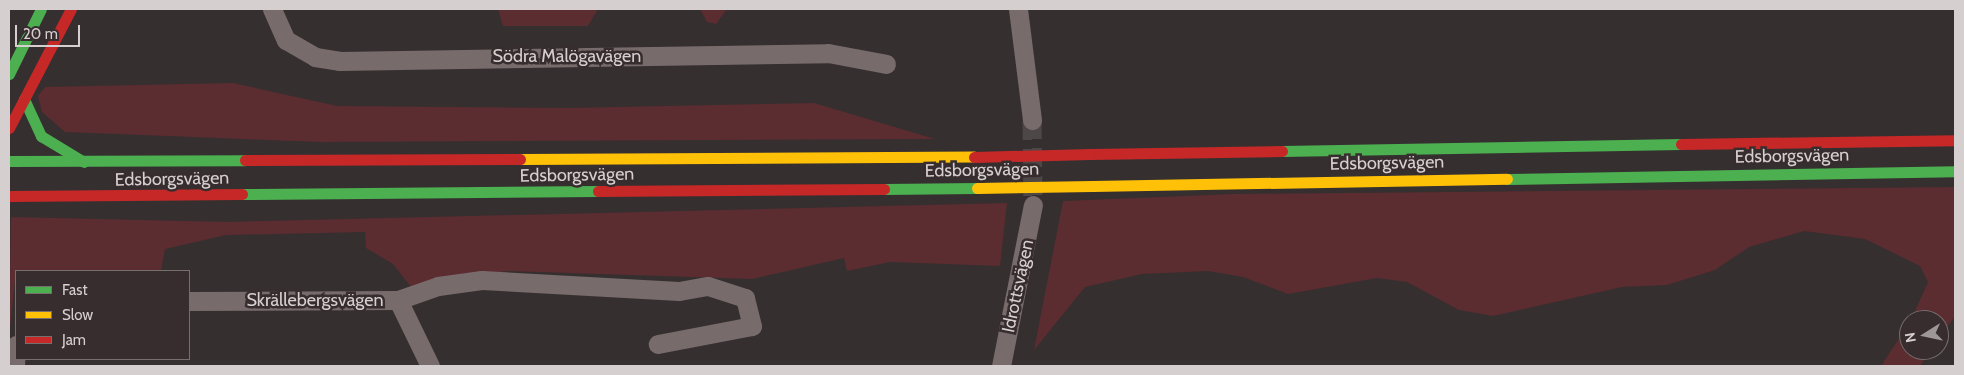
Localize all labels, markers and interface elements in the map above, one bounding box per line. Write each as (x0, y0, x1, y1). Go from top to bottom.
scale bar (18, 15, 82, 47)
text: 20 m (23, 25, 58, 43)
street label: Södra Malögavägen (493, 45, 641, 67)
street label: Edsborgsvägen (1734, 144, 1850, 168)
street label: Edsborgsvägen (1329, 151, 1445, 175)
street label: Edsborgsvägen (924, 158, 1040, 182)
street label: Edsborgsvägen (519, 163, 635, 187)
street label: Edsborgsvägen (114, 167, 230, 191)
street label: Idrottsvägen (998, 237, 1038, 335)
legend (15, 270, 190, 360)
text: Fast (62, 281, 87, 299)
street label: Skrällebergsvägen (246, 289, 384, 311)
text: Slow (62, 306, 93, 324)
north arrow (1899, 310, 1949, 360)
text: Jam (62, 331, 86, 349)
text: N (1900, 331, 1920, 344)

